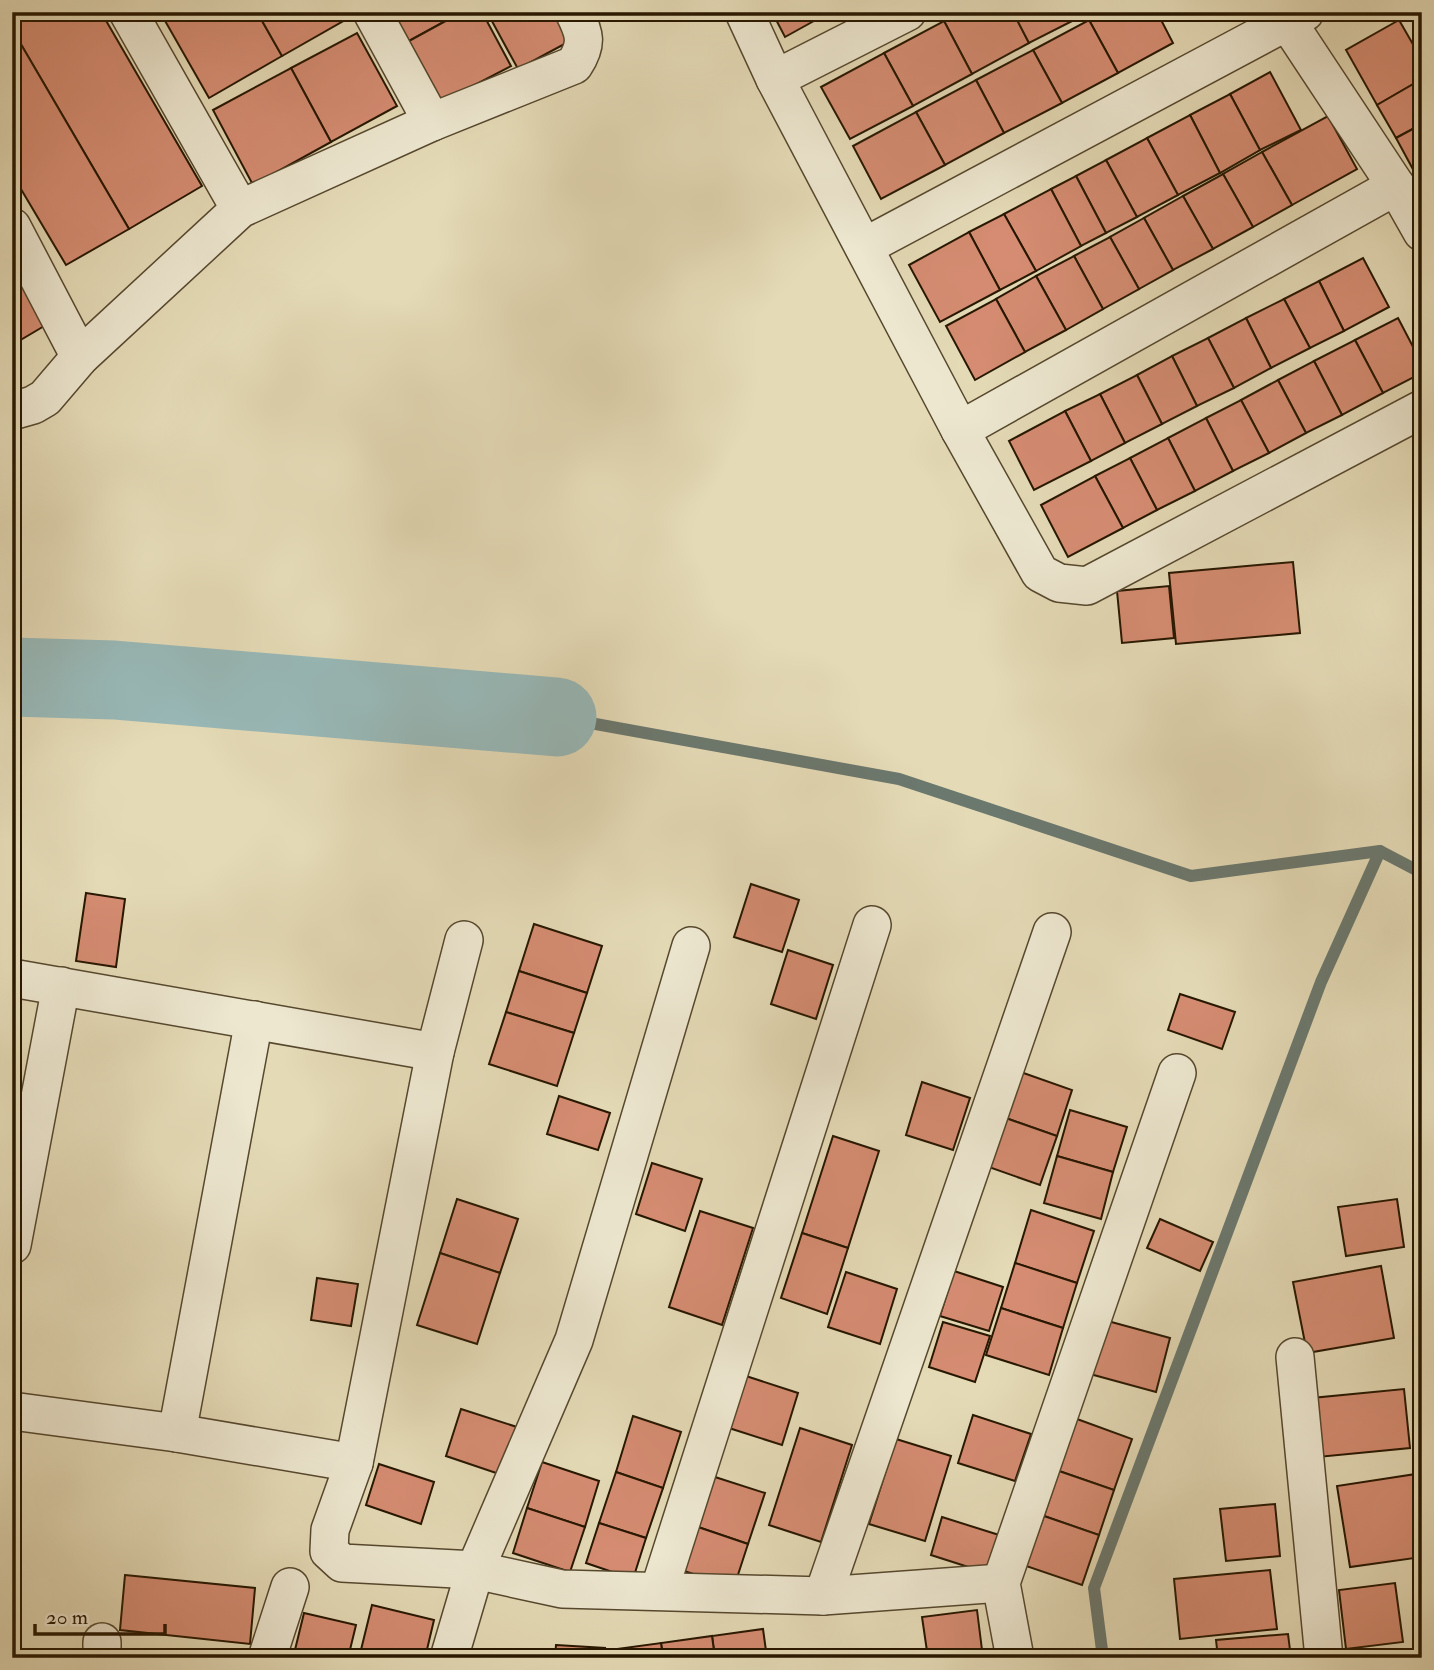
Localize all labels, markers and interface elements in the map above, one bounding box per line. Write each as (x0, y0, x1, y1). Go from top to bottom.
scale bar (35, 1593, 164, 1637)
text: 20 m (46, 1604, 88, 1631)

